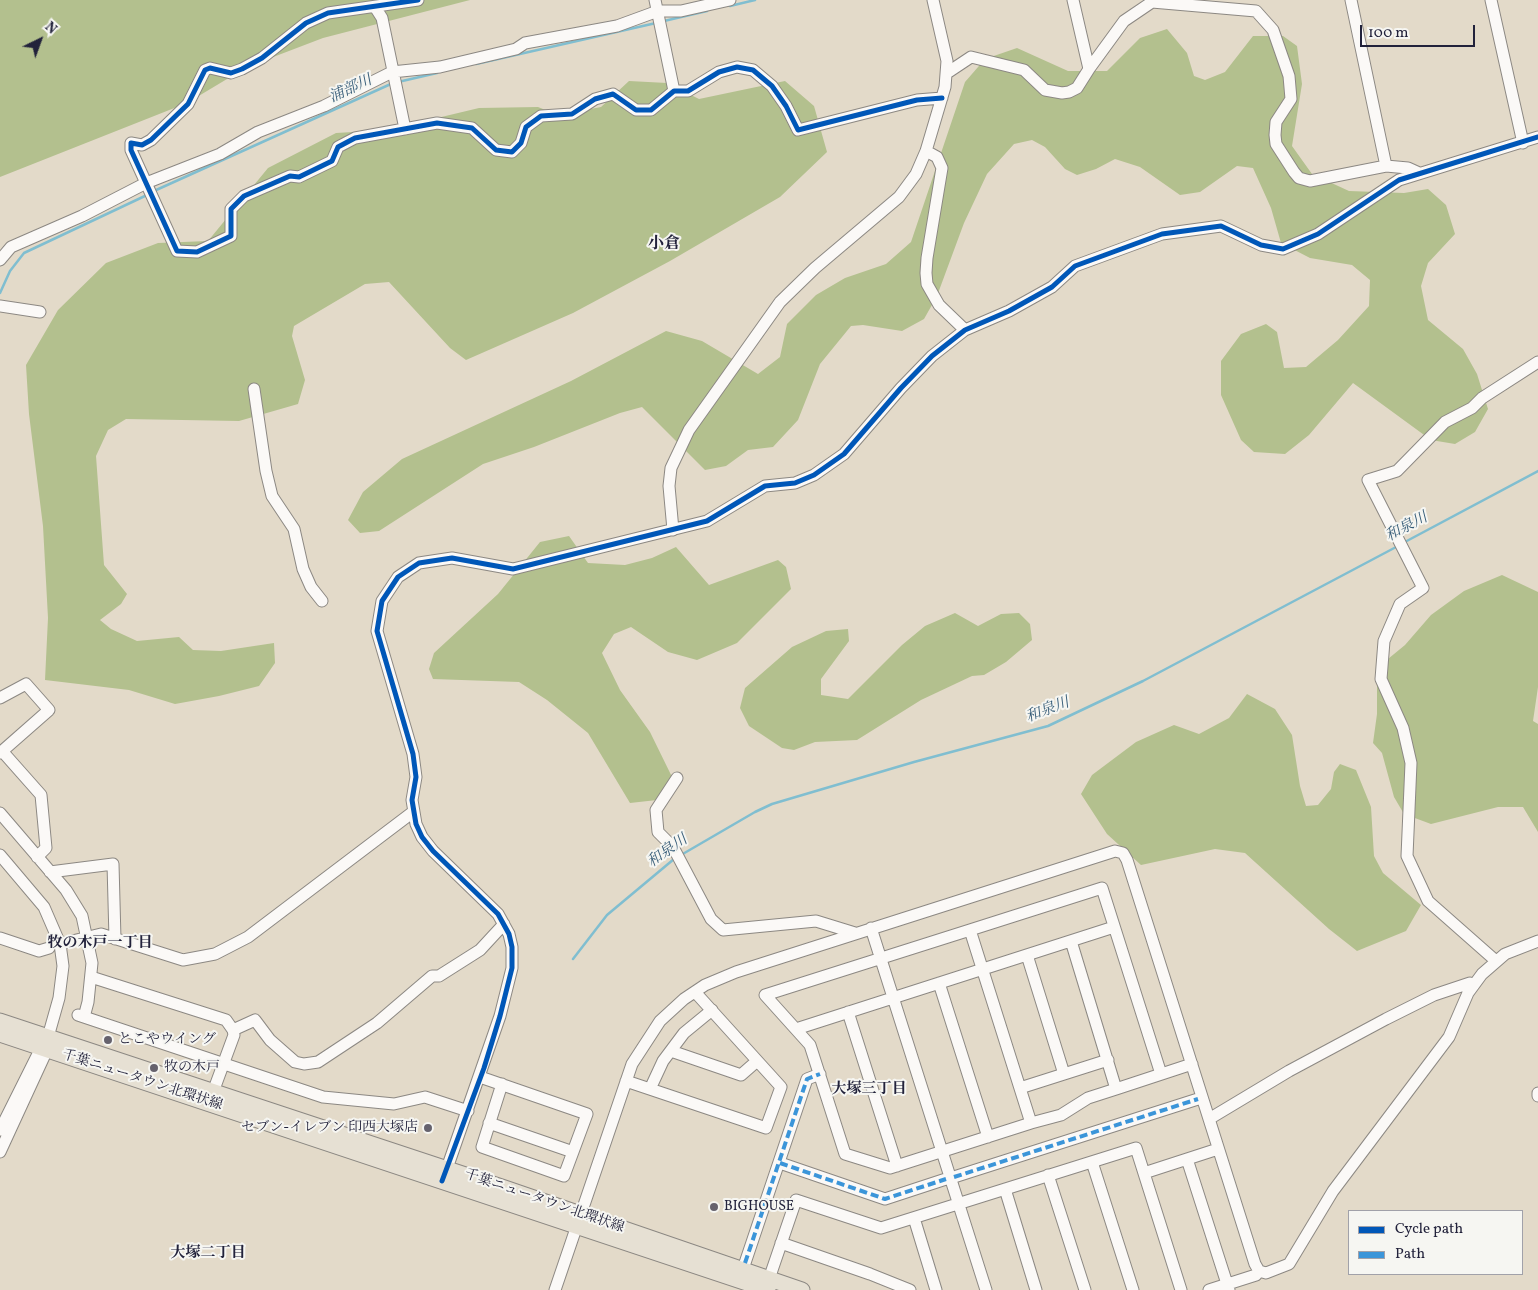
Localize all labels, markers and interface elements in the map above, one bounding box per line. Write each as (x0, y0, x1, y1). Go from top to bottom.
north arrow (15, 15, 65, 65)
scale bar (1363, 15, 1478, 47)
text: N (40, 18, 61, 39)
text: 100 m (1368, 23, 1408, 44)
water label: 浦部川 (327, 72, 375, 108)
district label: 小倉 (648, 235, 680, 255)
water label: 和泉川 (1383, 509, 1431, 547)
water label: 和泉川 (1024, 695, 1072, 727)
water label: 和泉川 (644, 832, 692, 872)
district label: 牧の木戸一丁目 (48, 935, 152, 953)
place label: とこやウイング (118, 1032, 216, 1048)
marker: とこやウイング (102, 1034, 114, 1046)
street label: 千葉ニュータウン北環状線 (60, 1047, 224, 1115)
place label: 牧の木戸 (164, 1060, 220, 1076)
marker: 牧の木戸 (148, 1062, 160, 1074)
district label: 大塚三丁目 (832, 1081, 906, 1099)
place label: セブン-イレブン 印西大塚店 (241, 1120, 418, 1136)
marker: セブン-イレブン 印西大塚店 (422, 1122, 434, 1134)
street label: 千葉ニュータウン北環状線 (462, 1167, 626, 1237)
place label: BIGHOUSE (724, 1199, 794, 1215)
marker: BIGHOUSE (708, 1201, 720, 1213)
legend (1348, 1210, 1523, 1275)
text: Cycle path (1395, 1219, 1463, 1240)
text: Path (1395, 1244, 1425, 1265)
district label: 大塚二丁目 (171, 1245, 245, 1263)

